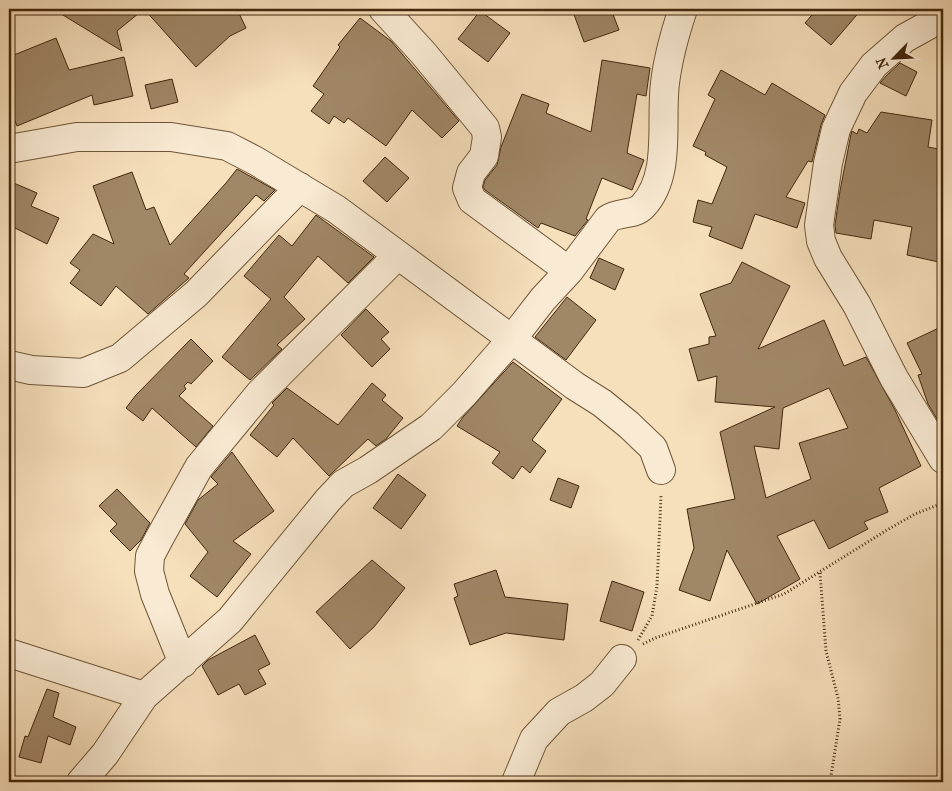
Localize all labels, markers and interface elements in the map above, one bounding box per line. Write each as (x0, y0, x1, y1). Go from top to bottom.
north arrow (870, 32, 920, 82)
text: N (873, 54, 893, 71)

